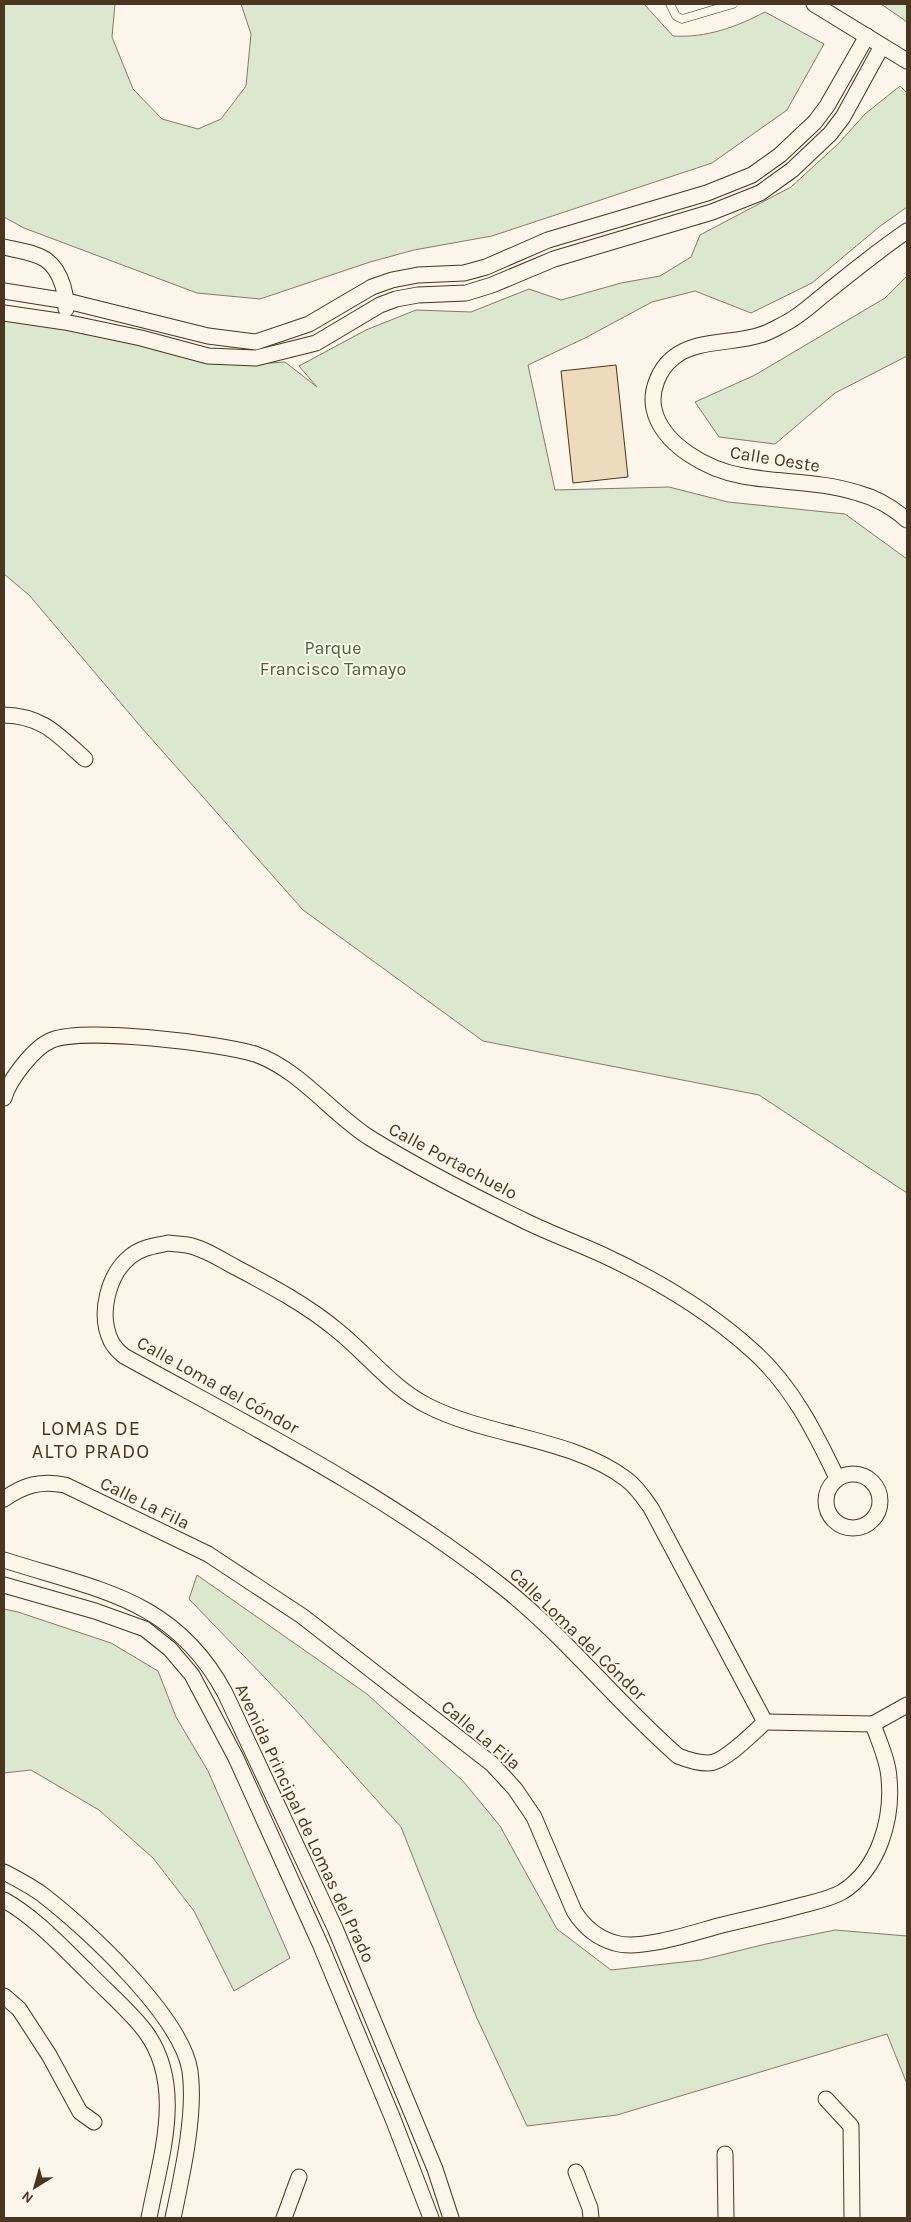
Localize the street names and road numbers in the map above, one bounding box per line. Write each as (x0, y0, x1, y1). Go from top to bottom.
street label: Calle Oeste (728, 441, 822, 477)
street label: Calle Portachuelo (385, 1118, 521, 1204)
street label: Calle Loma del Cóndor (133, 1331, 303, 1439)
street label: Calle La Fila (97, 1472, 193, 1534)
street label: Calle Loma del Cóndor (505, 1563, 651, 1705)
street label: Avenida Principal de Lomas del Prado (230, 1680, 380, 1966)
street label: Calle La Fila (437, 1695, 525, 1775)

